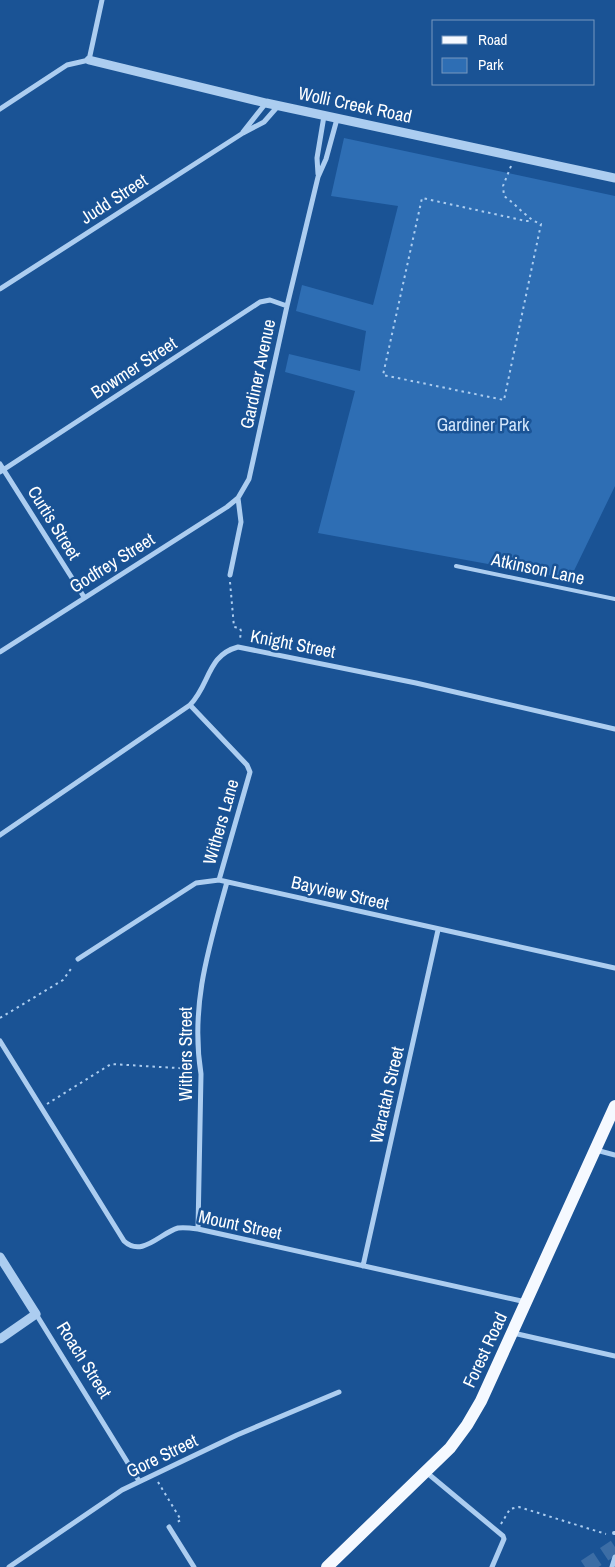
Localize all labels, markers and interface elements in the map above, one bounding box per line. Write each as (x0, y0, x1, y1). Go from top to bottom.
legend (432, 20, 595, 85)
text: Road (478, 29, 507, 50)
text: Park (478, 54, 504, 75)
street label: Wolli Creek Road (296, 80, 414, 129)
street label: Judd Street (75, 168, 152, 230)
street label: Gardiner Avenue (234, 317, 281, 431)
street label: Bowmer Street (86, 331, 181, 405)
park label: Gardiner Park (437, 412, 530, 437)
street label: Curtis Street (22, 481, 87, 564)
street label: Godfrey Street (64, 527, 159, 599)
street label: Atkinson Lane (488, 546, 587, 591)
street label: Knight Street (248, 623, 338, 664)
street label: Withers Lane (196, 776, 245, 868)
street label: Bayview Street (289, 869, 391, 916)
street label: Withers Street (173, 1007, 198, 1101)
street label: Waratah Street (363, 1044, 410, 1146)
street label: Mount Street (196, 1203, 284, 1246)
street label: Forest Road (456, 1308, 513, 1392)
street label: Roach Street (51, 1317, 118, 1403)
street label: Gore Street (122, 1428, 202, 1484)

